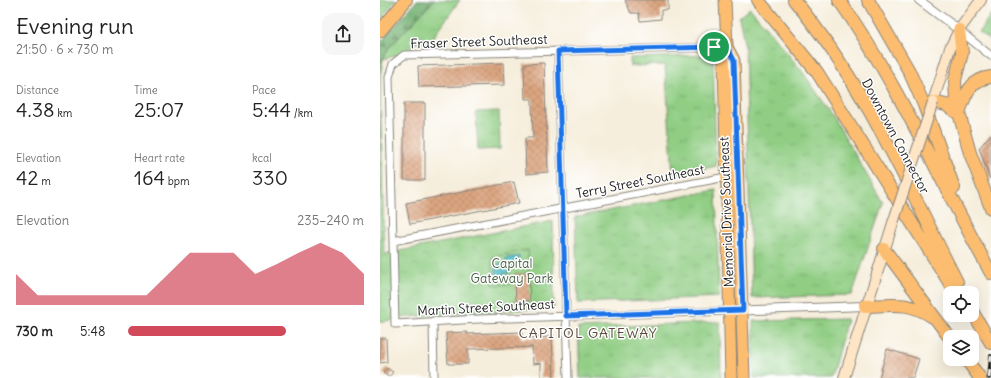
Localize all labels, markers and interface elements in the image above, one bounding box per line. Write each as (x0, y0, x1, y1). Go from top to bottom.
text: Evening run (16, 12, 134, 40)
button: share (322, 13, 364, 55)
pin (697, 30, 731, 64)
street label: Fraser Street Southeast (410, 31, 549, 52)
icon: arrive (703, 36, 725, 58)
text: 21:50 · 6 × 730 m (16, 41, 113, 58)
street label: Downtown Connector (858, 76, 933, 197)
text: Distance (16, 83, 59, 97)
text: Time (134, 83, 158, 97)
text: Pace (252, 83, 276, 97)
text: 4.38 (16, 97, 55, 122)
text: 25:07 (134, 97, 184, 122)
text: 5:44 (252, 97, 291, 122)
text: km (55, 106, 72, 120)
text: /km (291, 106, 313, 120)
street label: Memorial Drive Southeast (715, 136, 738, 287)
text: Elevation (16, 151, 61, 165)
text: Heart rate (134, 151, 185, 165)
text: kcal (252, 151, 272, 165)
street label: Terry Street Southeast (574, 161, 706, 202)
text: 42 (16, 165, 39, 190)
text: 164 (134, 165, 165, 190)
text: 330 (252, 165, 288, 190)
text: m (39, 174, 51, 188)
text: bpm (165, 174, 190, 188)
text: Elevation (16, 212, 69, 229)
text: 235–240 m (297, 212, 364, 229)
park label: Capital Gateway Park (471, 255, 554, 287)
map controls (943, 286, 979, 366)
button: locate (943, 286, 979, 322)
street label: Martin Street Southeast (417, 295, 556, 320)
text: 730 m (16, 323, 53, 340)
text: 5:48 (80, 323, 105, 340)
district label: CAPITOL GATEWAY (519, 324, 657, 342)
button: layers (943, 330, 979, 366)

